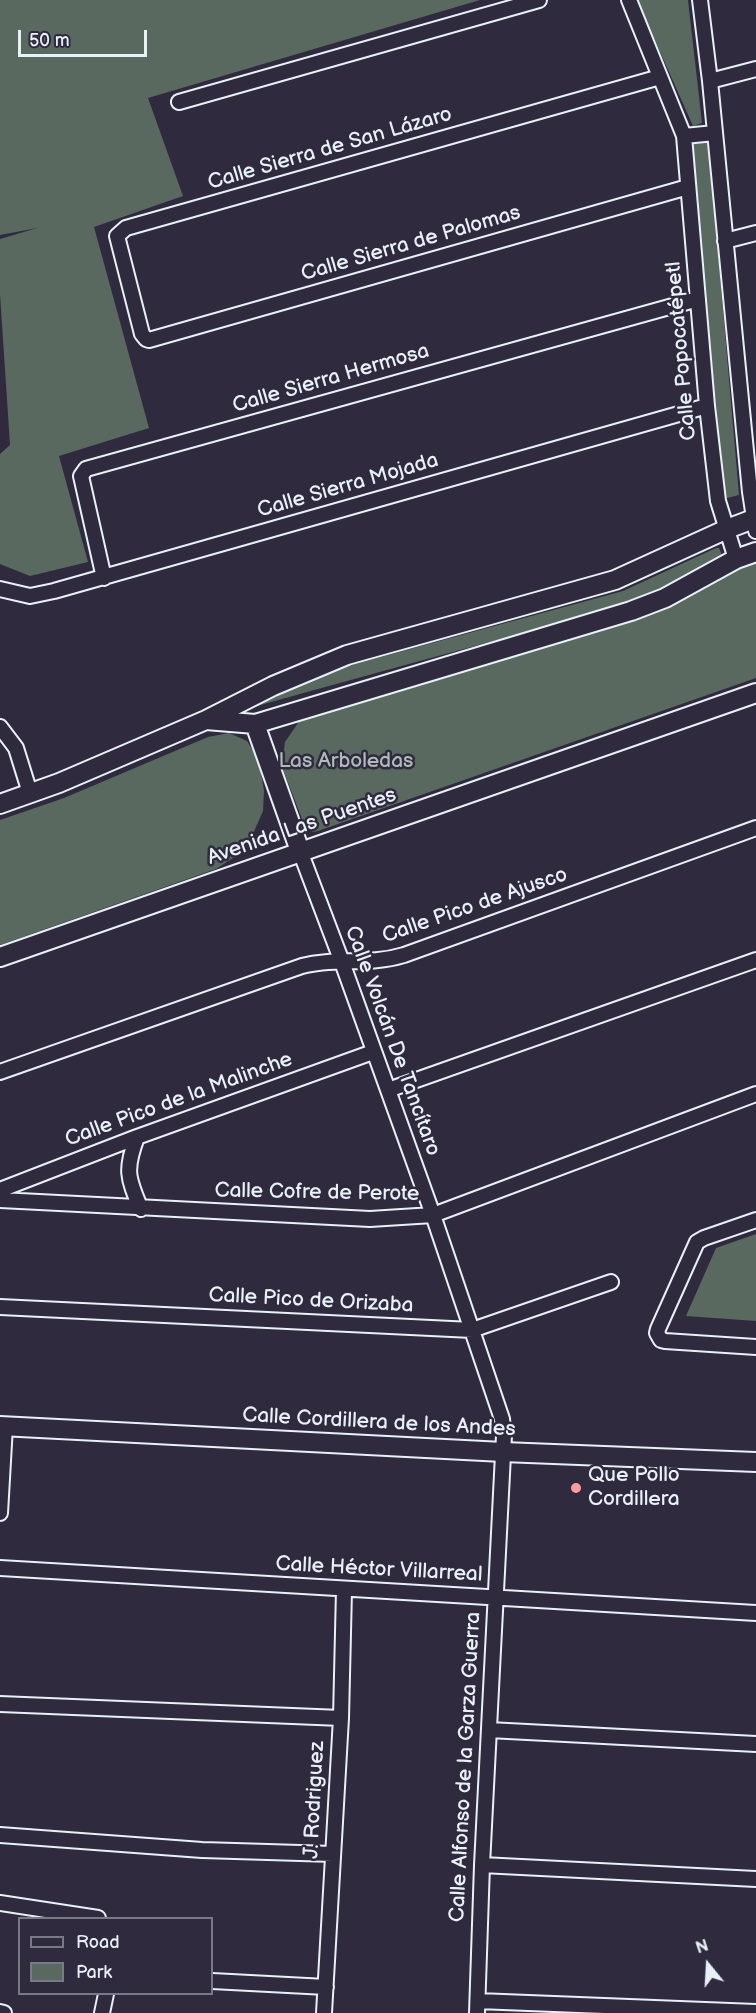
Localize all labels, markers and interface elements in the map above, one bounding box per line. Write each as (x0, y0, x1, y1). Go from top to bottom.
scale bar (21, 18, 150, 56)
text: 50 m (29, 30, 70, 51)
street label: Calle Sierra de San Lázaro (205, 102, 455, 196)
street label: Calle Sierra de Palomas (298, 201, 524, 287)
street label: Calle Popocatépetl (662, 260, 702, 442)
street label: Calle Sierra Hermosa (230, 339, 432, 419)
street label: Calle Sierra Mojada (255, 448, 441, 524)
park label: Las Arboledas (279, 749, 413, 775)
street label: Avenida Las Puentes (204, 783, 400, 871)
street label: Calle Pico de Ajusco (379, 862, 571, 950)
street label: Calle Volcán De Tancítaro (339, 923, 445, 1159)
street label: Calle Pico de la Malinche (62, 1047, 296, 1153)
street label: Calle Cofre de Perote (214, 1179, 420, 1207)
street label: Calle Pico de Orizaba (208, 1283, 414, 1319)
street label: Calle Cordillera de los Andes (242, 1403, 516, 1443)
place label: Que Pollo Cordillera (588, 1463, 680, 1513)
marker: Que Pollo Cordillera (569, 1481, 583, 1495)
street label: Calle Héctor Villarreal (275, 1552, 483, 1588)
street label: Calle Alfonso de la Garza Guerra (445, 1611, 487, 1923)
street label: J. Rodriguez (299, 1741, 331, 1859)
legend (18, 1917, 213, 1995)
text: Road (76, 1932, 120, 1953)
north arrow (678, 1935, 738, 1995)
text: N (694, 1937, 711, 1958)
text: Park (76, 1962, 112, 1983)

